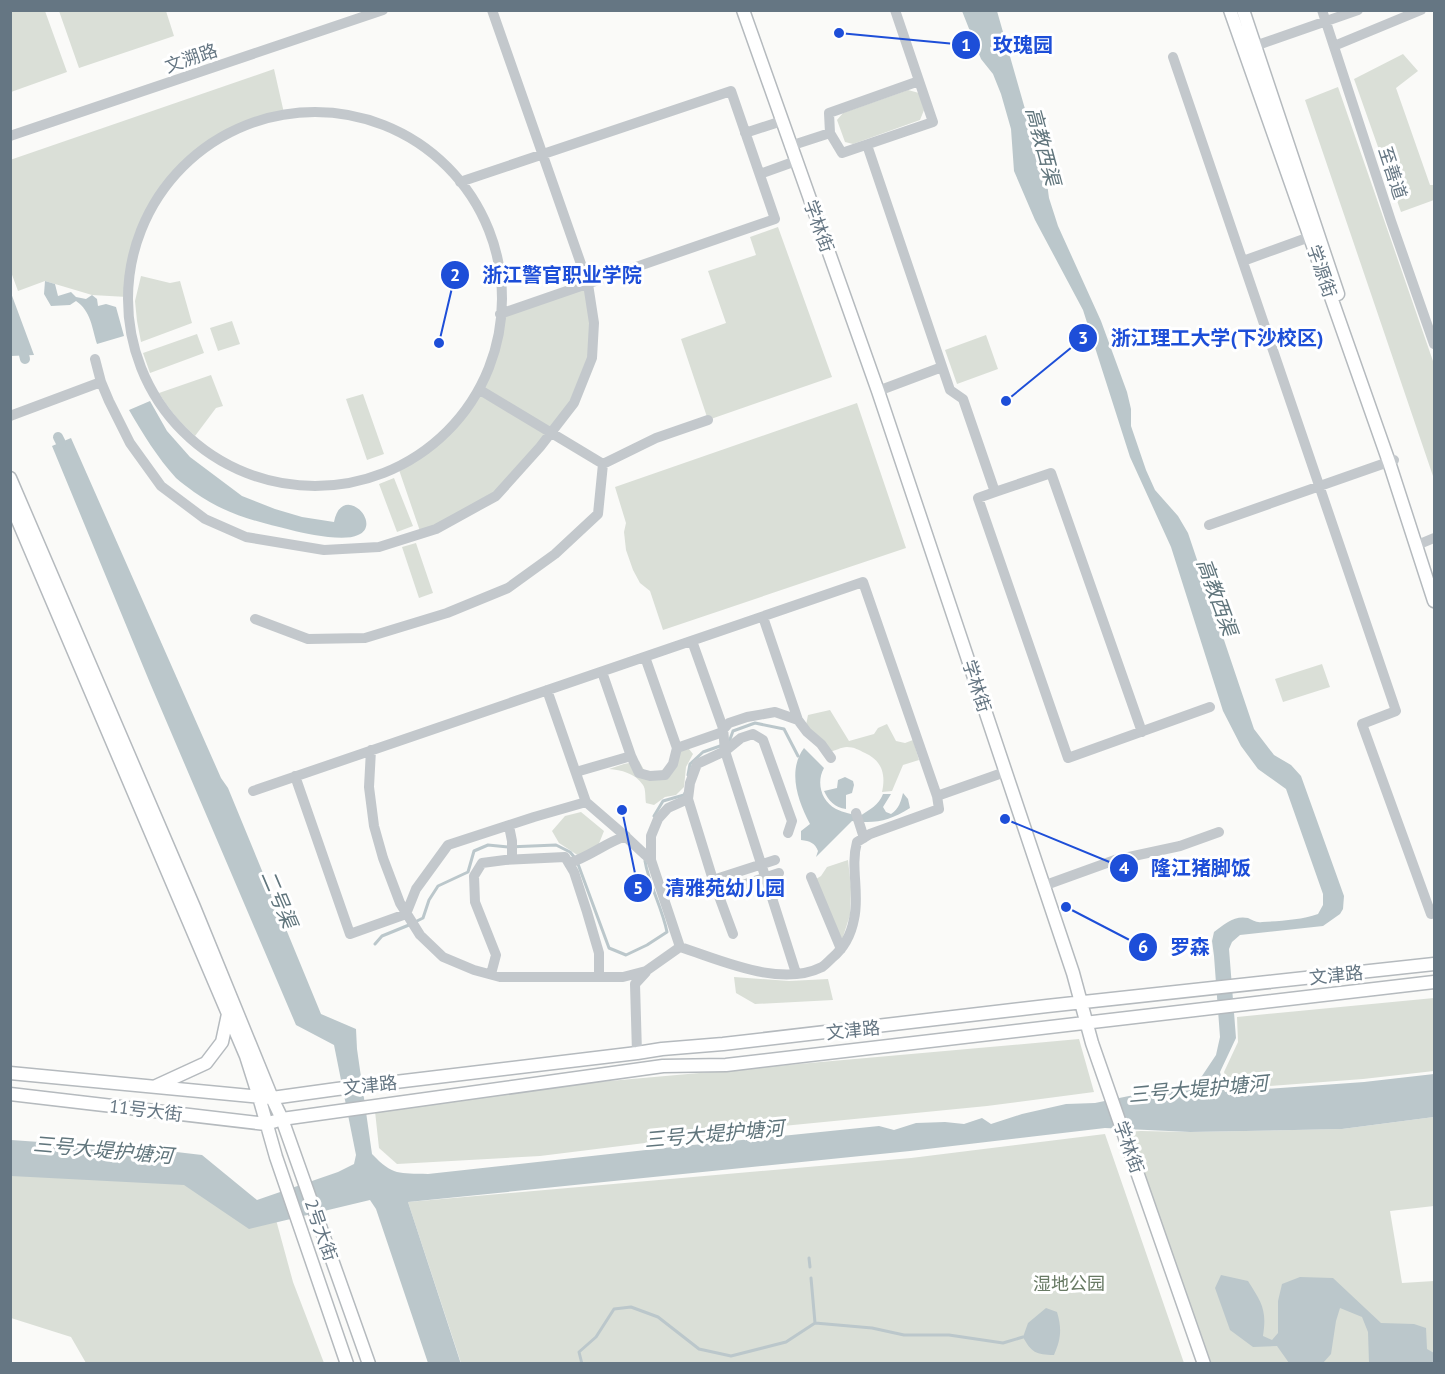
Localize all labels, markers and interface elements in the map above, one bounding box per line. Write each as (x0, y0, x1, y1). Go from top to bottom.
callout: 玫瑰园 (951, 26, 1065, 64)
text: 玫瑰园 (993, 32, 1053, 58)
text: 1 (961, 33, 971, 56)
street label: 文溯路 (162, 38, 220, 78)
water label: 高教西渠 (1020, 104, 1067, 191)
street label: 至善道 (1374, 144, 1412, 202)
street label: 学林街 (799, 197, 839, 255)
street label: 学源街 (1302, 242, 1342, 300)
callout: 浙江警官职业学院 (440, 256, 654, 294)
text: 浙江警官职业学院 (482, 262, 642, 288)
text: 2 (450, 263, 460, 286)
callout: 浙江理工大学(下沙校区) (1068, 319, 1335, 357)
text: 浙江理工大学(下沙校区) (1110, 325, 1324, 351)
text: 3 (1078, 326, 1088, 349)
water label: 高教西渠 (1191, 555, 1244, 642)
street label: 学林街 (958, 657, 996, 715)
callout: 隆江猪脚饭 (1109, 849, 1263, 887)
text: 隆江猪脚饭 (1151, 855, 1251, 881)
text: 4 (1119, 856, 1129, 879)
water label: 二号渠 (255, 866, 304, 934)
callout: 清雅苑幼儿园 (623, 869, 797, 907)
text: 清雅苑幼儿园 (665, 875, 785, 901)
text: 5 (633, 876, 643, 899)
callout: 罗森 (1128, 928, 1222, 966)
text: 罗森 (1170, 934, 1210, 960)
text: 6 (1138, 935, 1148, 958)
street label: 文津路 (1308, 961, 1364, 989)
street label: 文津路 (825, 1016, 881, 1044)
water label: 三号大堤护塘河 (1127, 1070, 1273, 1108)
street label: 文津路 (342, 1071, 398, 1099)
street label: 11号大街 (108, 1094, 184, 1126)
water label: 三号大堤护塘河 (643, 1115, 789, 1153)
street label: 学林街 (1109, 1118, 1149, 1176)
water label: 三号大堤护塘河 (32, 1131, 178, 1169)
street label: 2号大街 (300, 1196, 342, 1264)
park label: 湿地公园 (1033, 1272, 1105, 1295)

